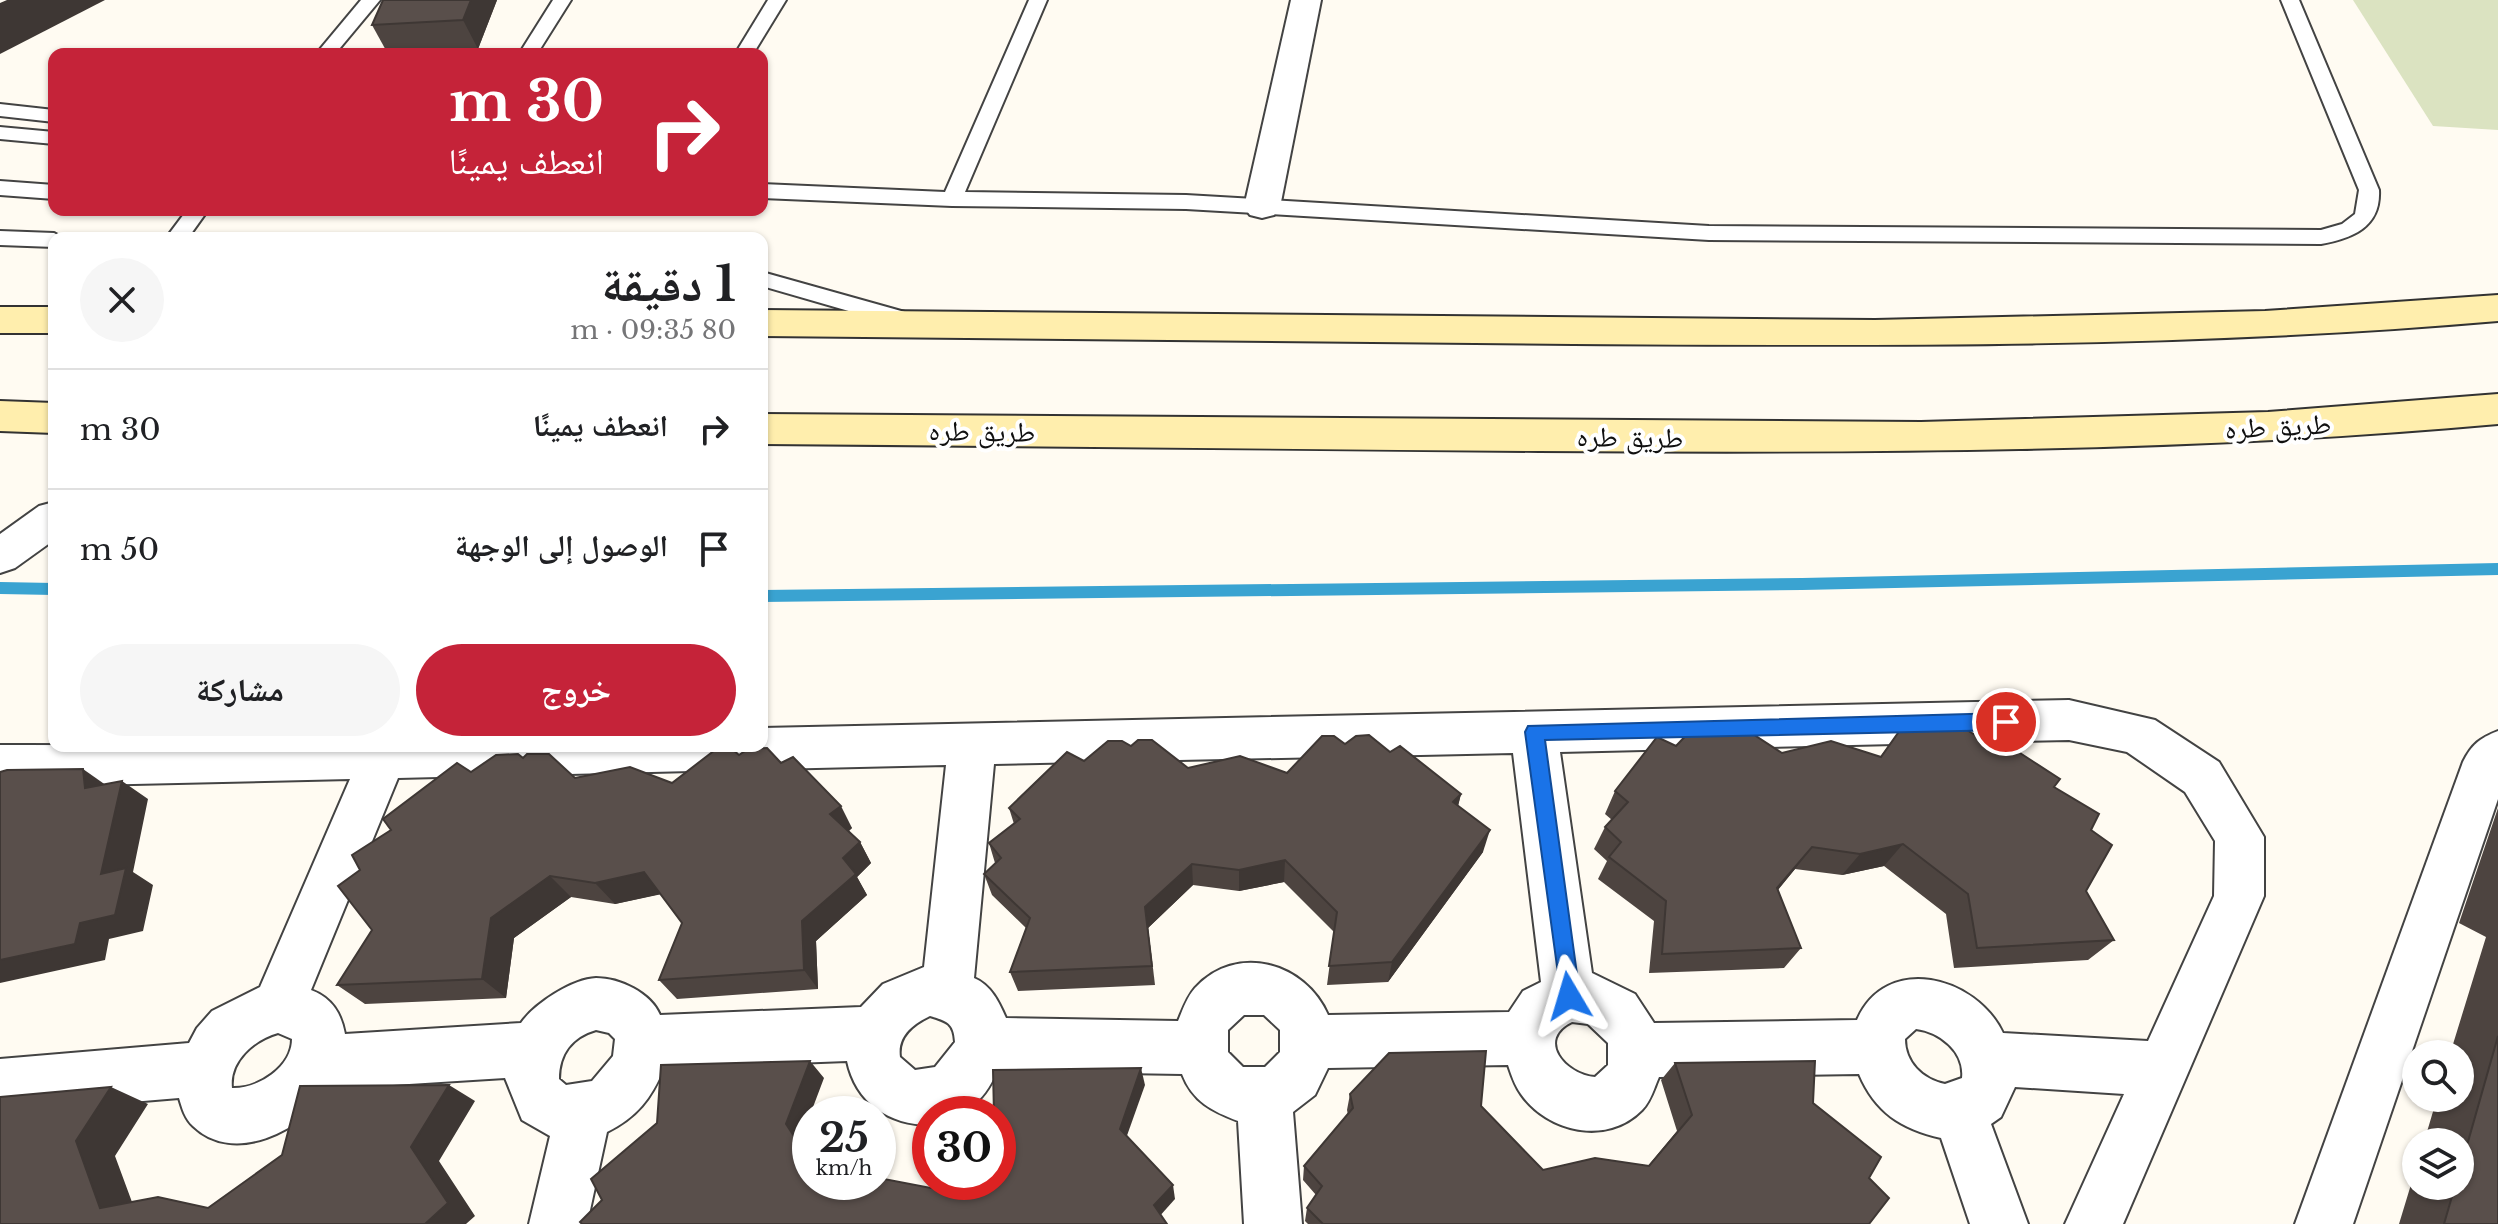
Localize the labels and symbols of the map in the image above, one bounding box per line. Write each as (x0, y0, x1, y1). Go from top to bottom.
street label: طريق طره (2224, 406, 2332, 447)
street label: طريق طره (928, 413, 1036, 450)
street label: طريق طره (1576, 419, 1684, 456)
pin (1972, 688, 2040, 756)
position arrow (1527, 954, 1611, 1038)
speed limit sign: 30 (912, 1096, 1016, 1200)

